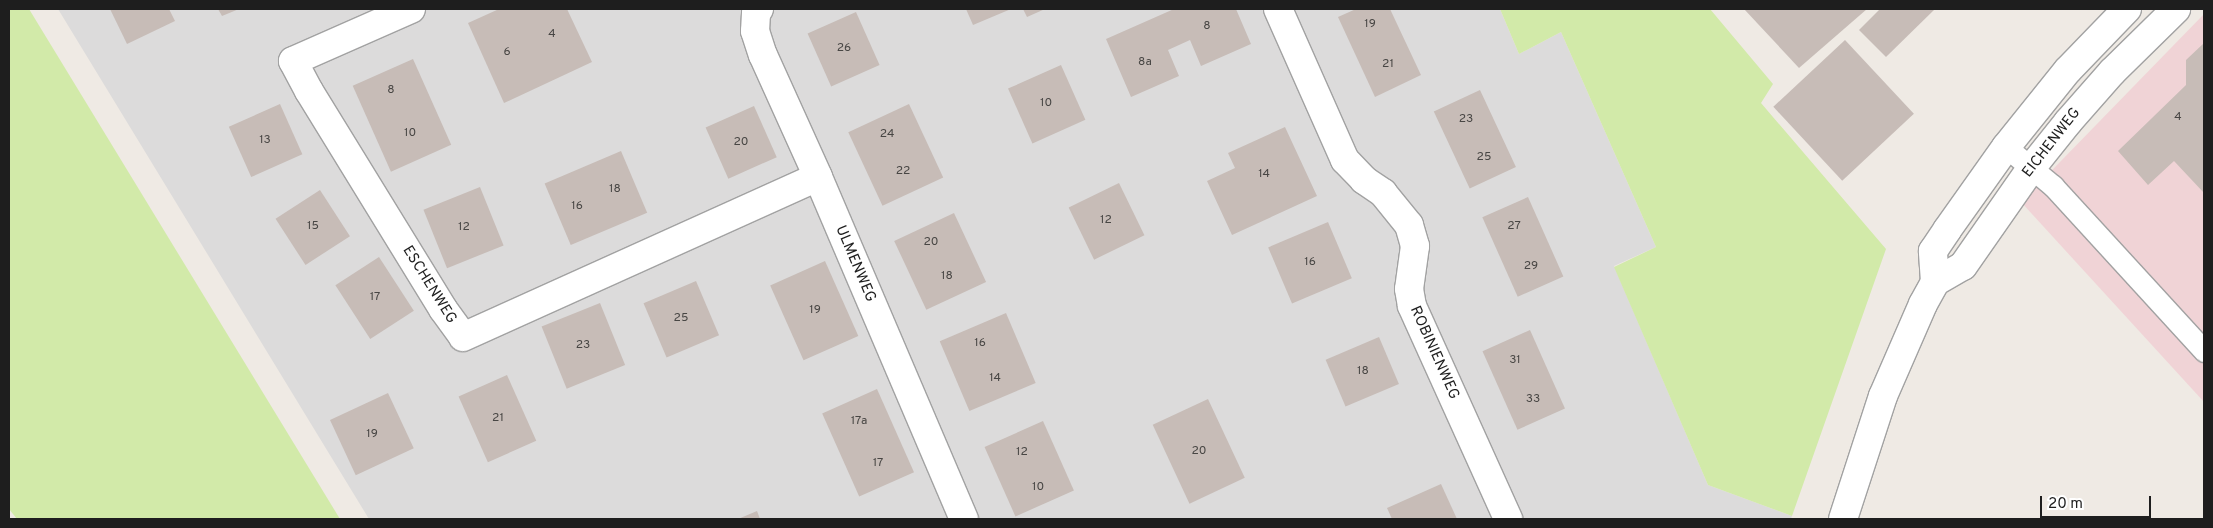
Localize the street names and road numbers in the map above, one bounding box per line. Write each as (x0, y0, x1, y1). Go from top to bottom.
street label: EICHENWEG (2019, 104, 2085, 182)
street label: ULMENWEG (831, 223, 879, 305)
street label: ESCHENWEG (398, 243, 460, 327)
street label: ROBINIENWEG (1405, 304, 1463, 402)

